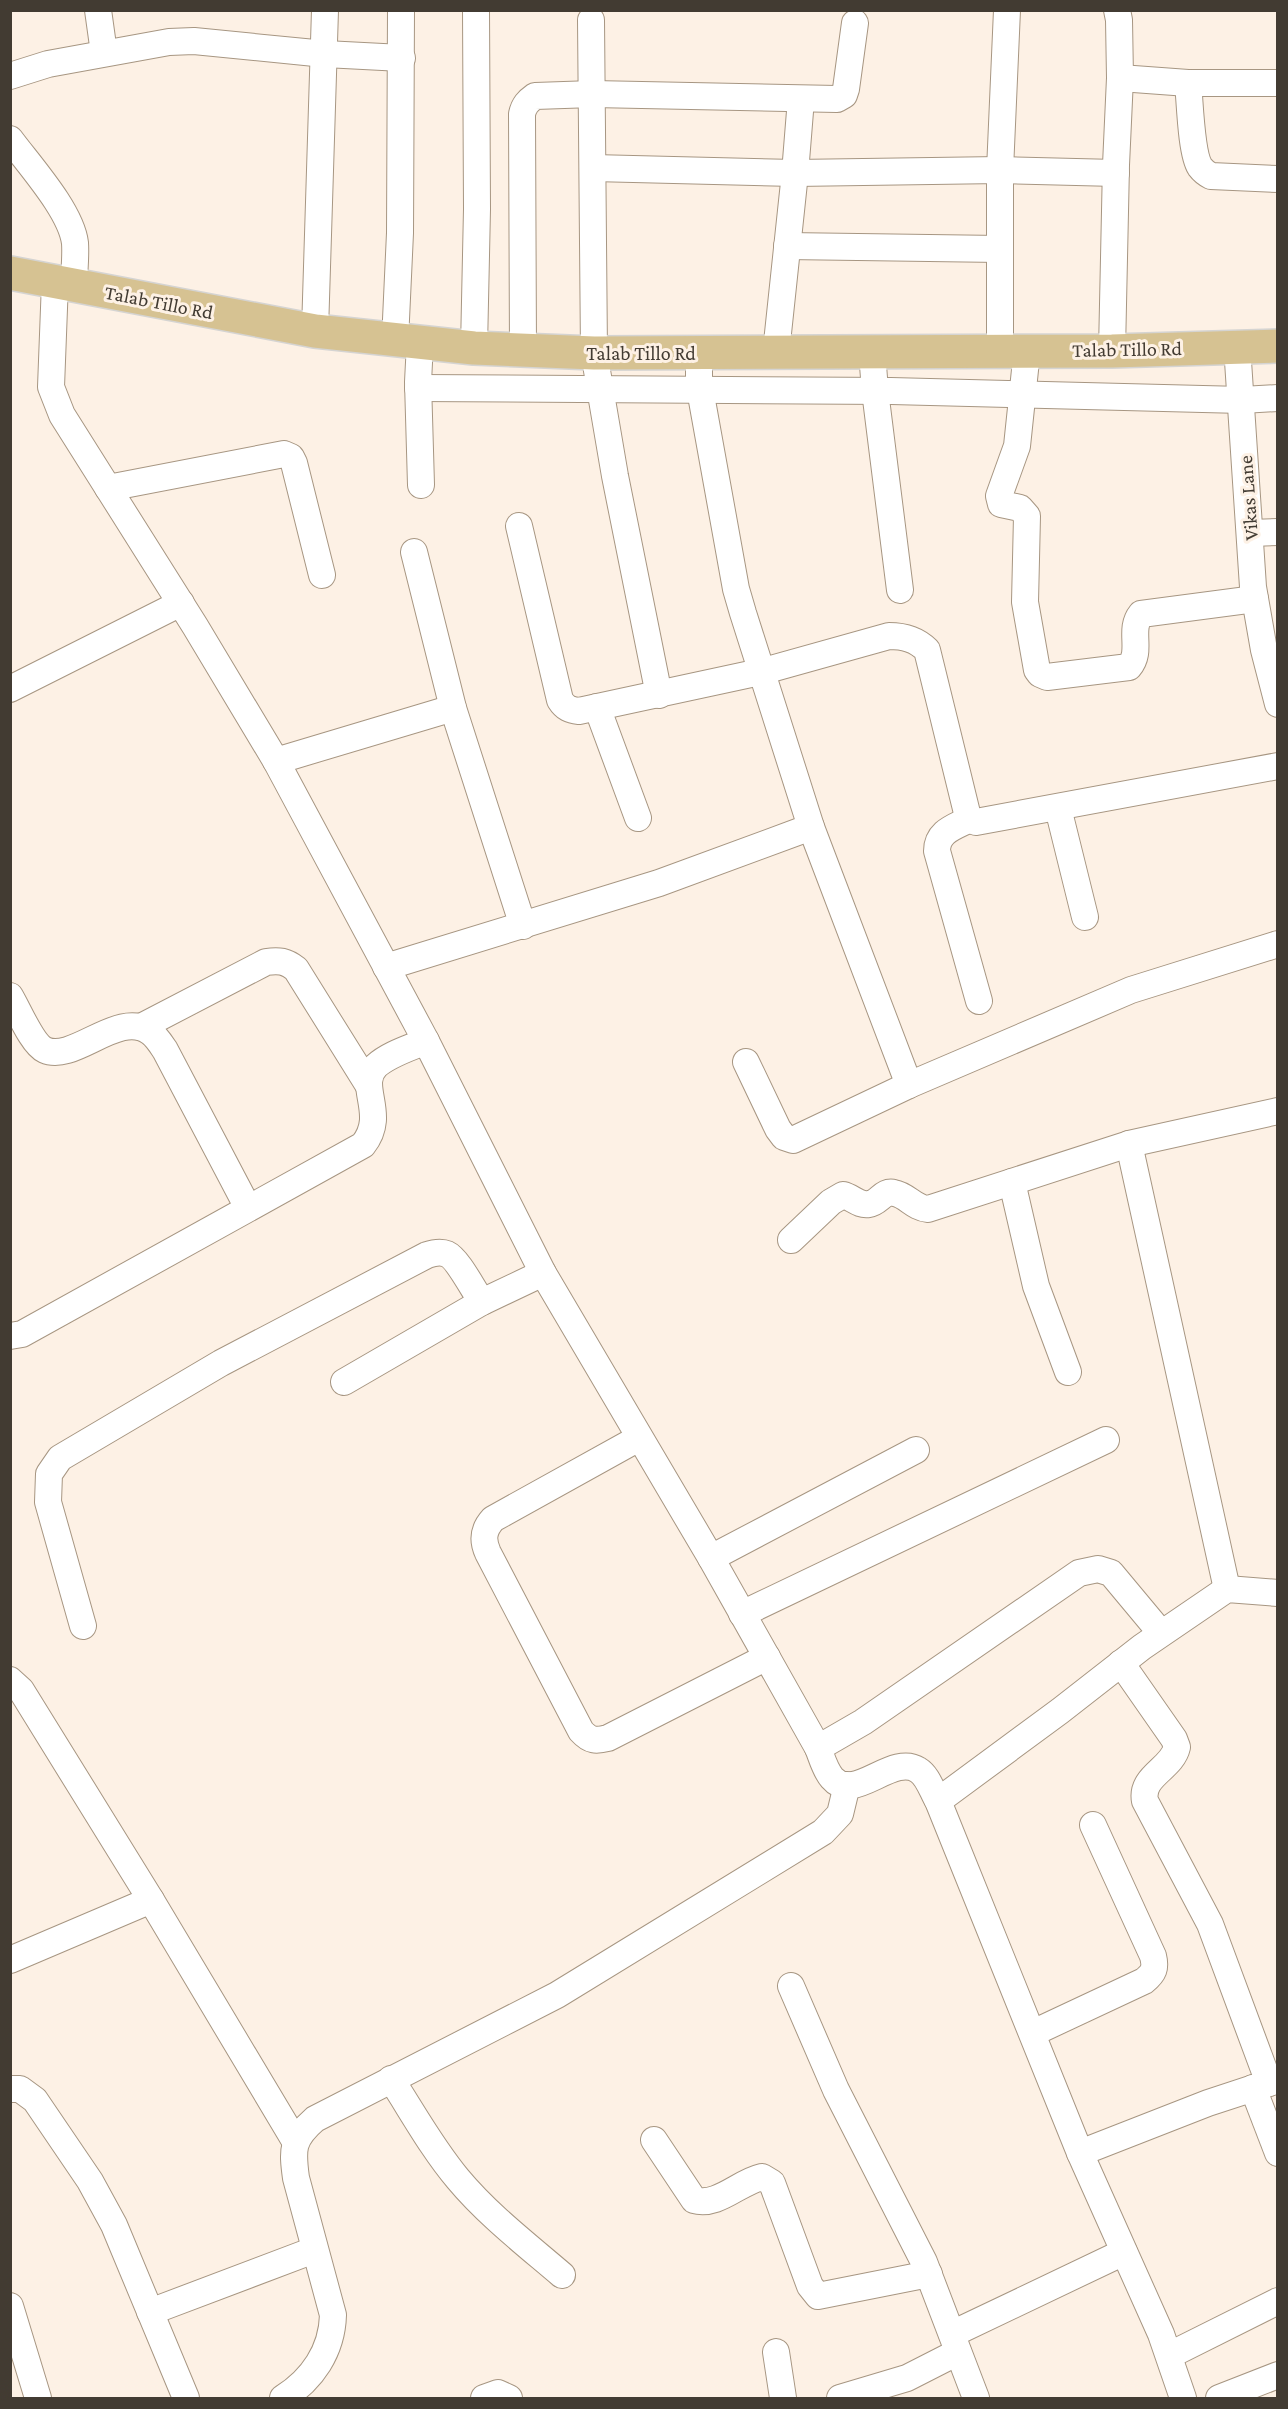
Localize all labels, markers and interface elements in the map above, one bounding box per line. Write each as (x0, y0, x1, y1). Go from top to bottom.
street label: Talab Tillo Rd (103, 281, 215, 323)
street label: Talab Tillo Rd (1072, 337, 1182, 361)
street label: Talab Tillo Rd (586, 342, 696, 364)
street label: Vikas Lane (1234, 454, 1262, 541)

